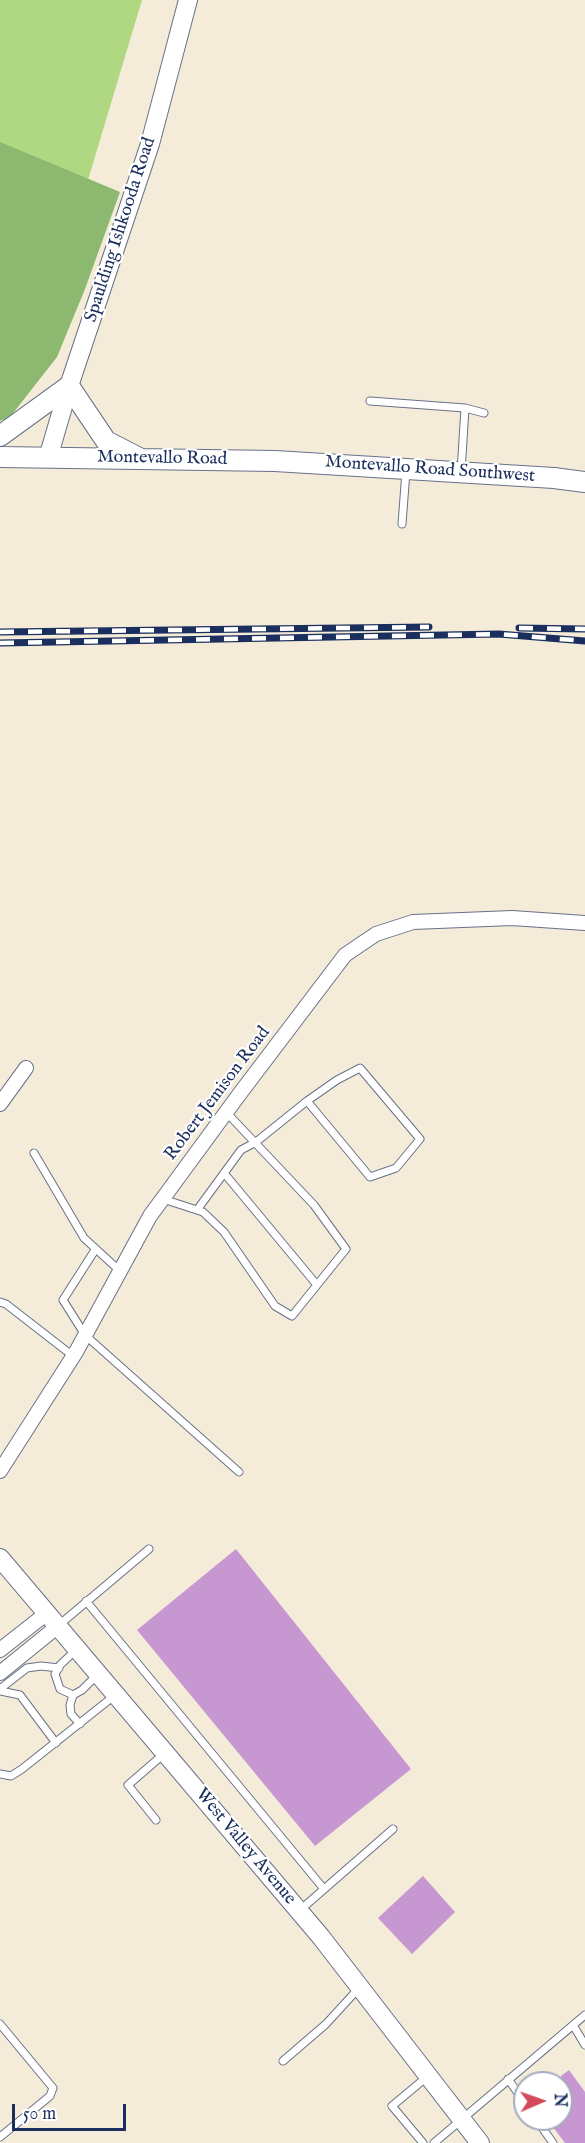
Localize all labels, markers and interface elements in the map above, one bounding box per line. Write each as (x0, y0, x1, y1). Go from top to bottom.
street label: Spaulding Ishkooda Road (81, 135, 161, 325)
street label: Montevallo Road (97, 447, 227, 471)
street label: Montevallo Road Southwest (324, 452, 536, 488)
street label: Robert Jemison Road (161, 1023, 275, 1165)
street label: West Valley Avenue (190, 1784, 300, 1910)
north arrow (513, 2071, 573, 2131)
scale bar (15, 2092, 129, 2130)
text: N (549, 2093, 569, 2108)
text: 50 m (23, 2103, 56, 2126)

